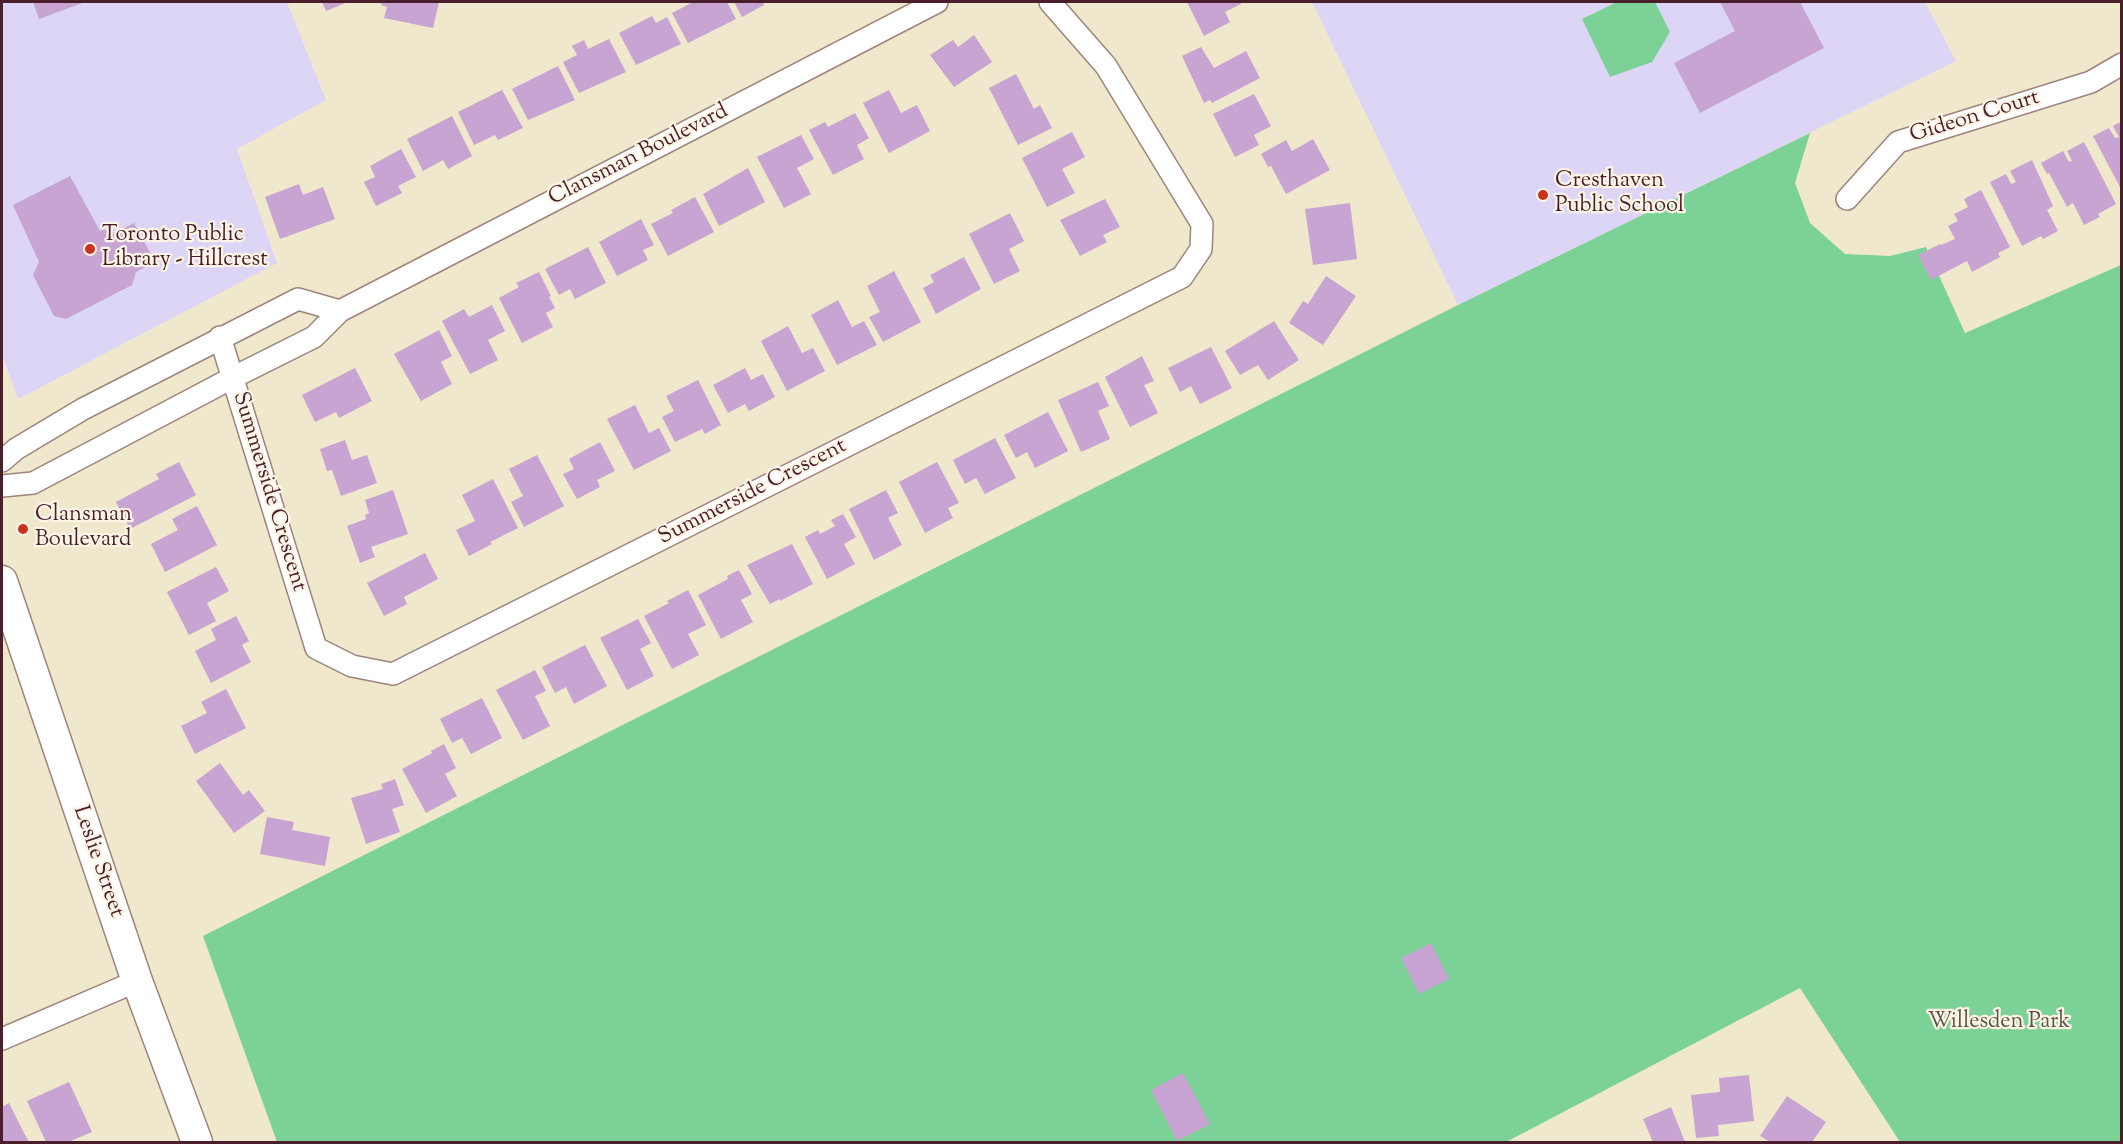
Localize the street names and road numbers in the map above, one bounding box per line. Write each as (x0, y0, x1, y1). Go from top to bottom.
street label: Gideon Court (1907, 86, 2043, 150)
street label: Clansman Boulevard (545, 99, 733, 213)
street label: Summerside Crescent (225, 389, 311, 595)
street label: Summerside Crescent (655, 434, 851, 552)
street label: Leslie Street (66, 803, 128, 921)

